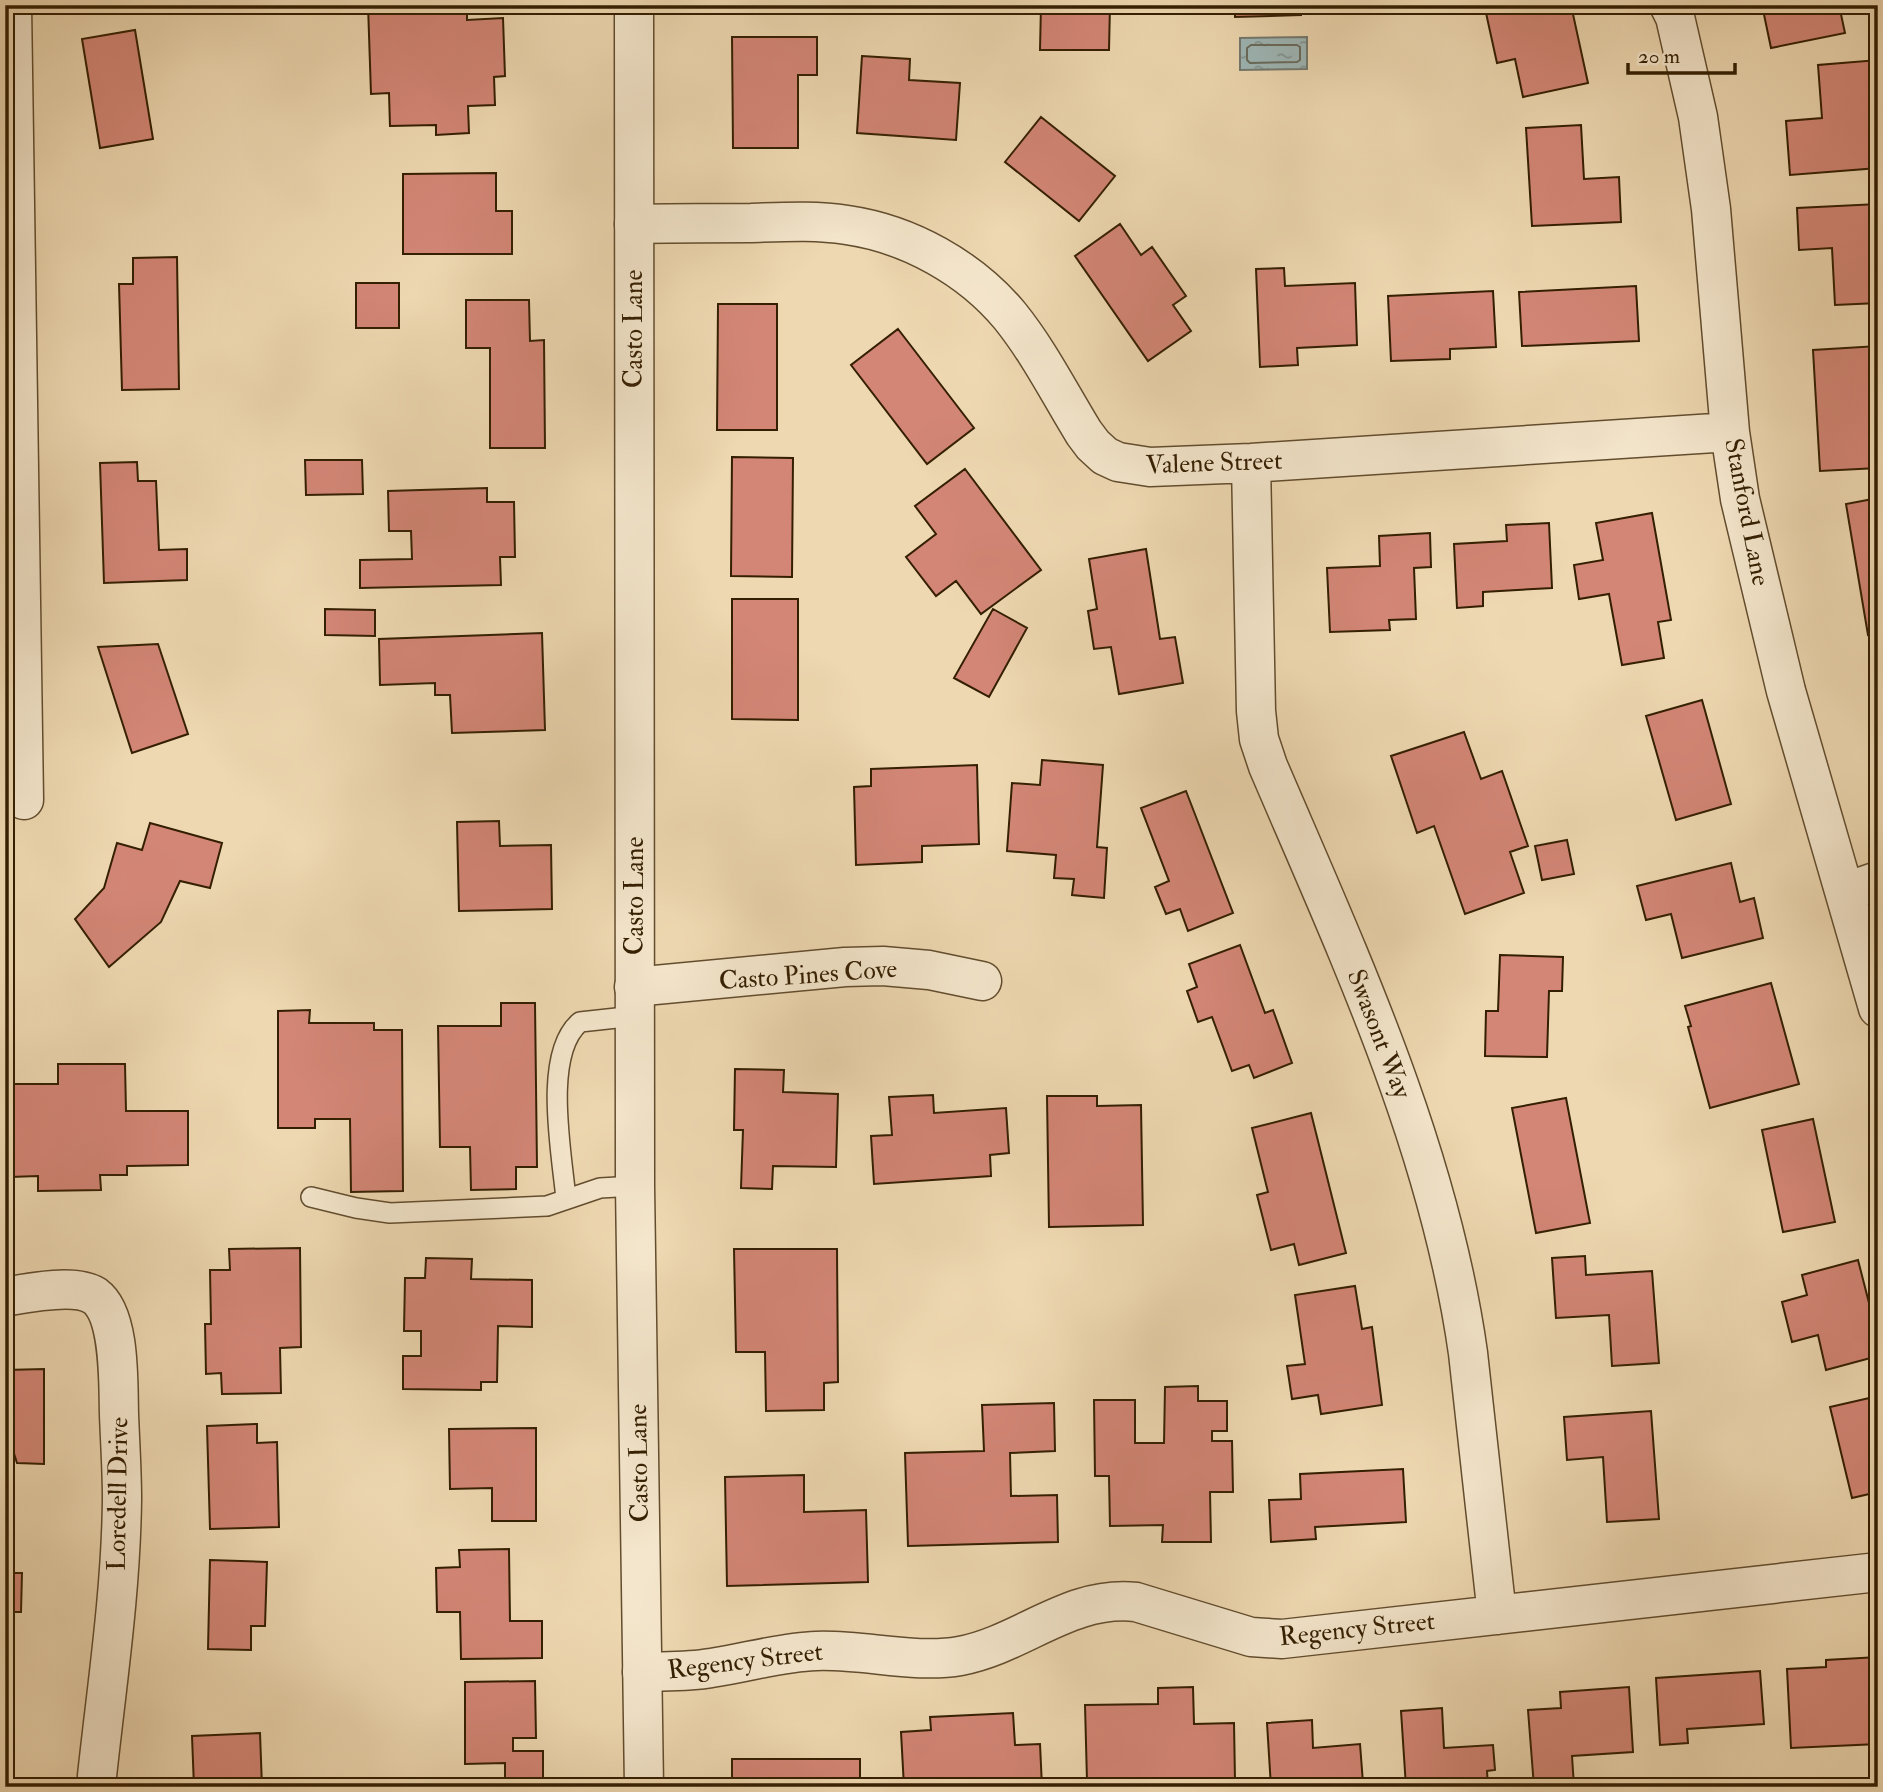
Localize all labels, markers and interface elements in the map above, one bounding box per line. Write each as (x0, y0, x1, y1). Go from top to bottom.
scale bar (1628, 32, 1734, 76)
text: 20 m (1638, 43, 1680, 70)
street label: Casto Lane (618, 270, 650, 388)
street label: Stanford Lane (1717, 436, 1777, 588)
street label: Valene Street (1145, 445, 1283, 481)
street label: Casto Lane (619, 837, 651, 955)
street label: Casto Pines Cove (718, 953, 898, 997)
street label: Swasont Way (1340, 965, 1418, 1104)
street label: Casto Lane (622, 1403, 656, 1523)
street label: Loredell Drive (101, 1417, 135, 1571)
street label: Regency Street (1278, 1605, 1436, 1653)
street label: Regency Street (665, 1636, 825, 1686)

